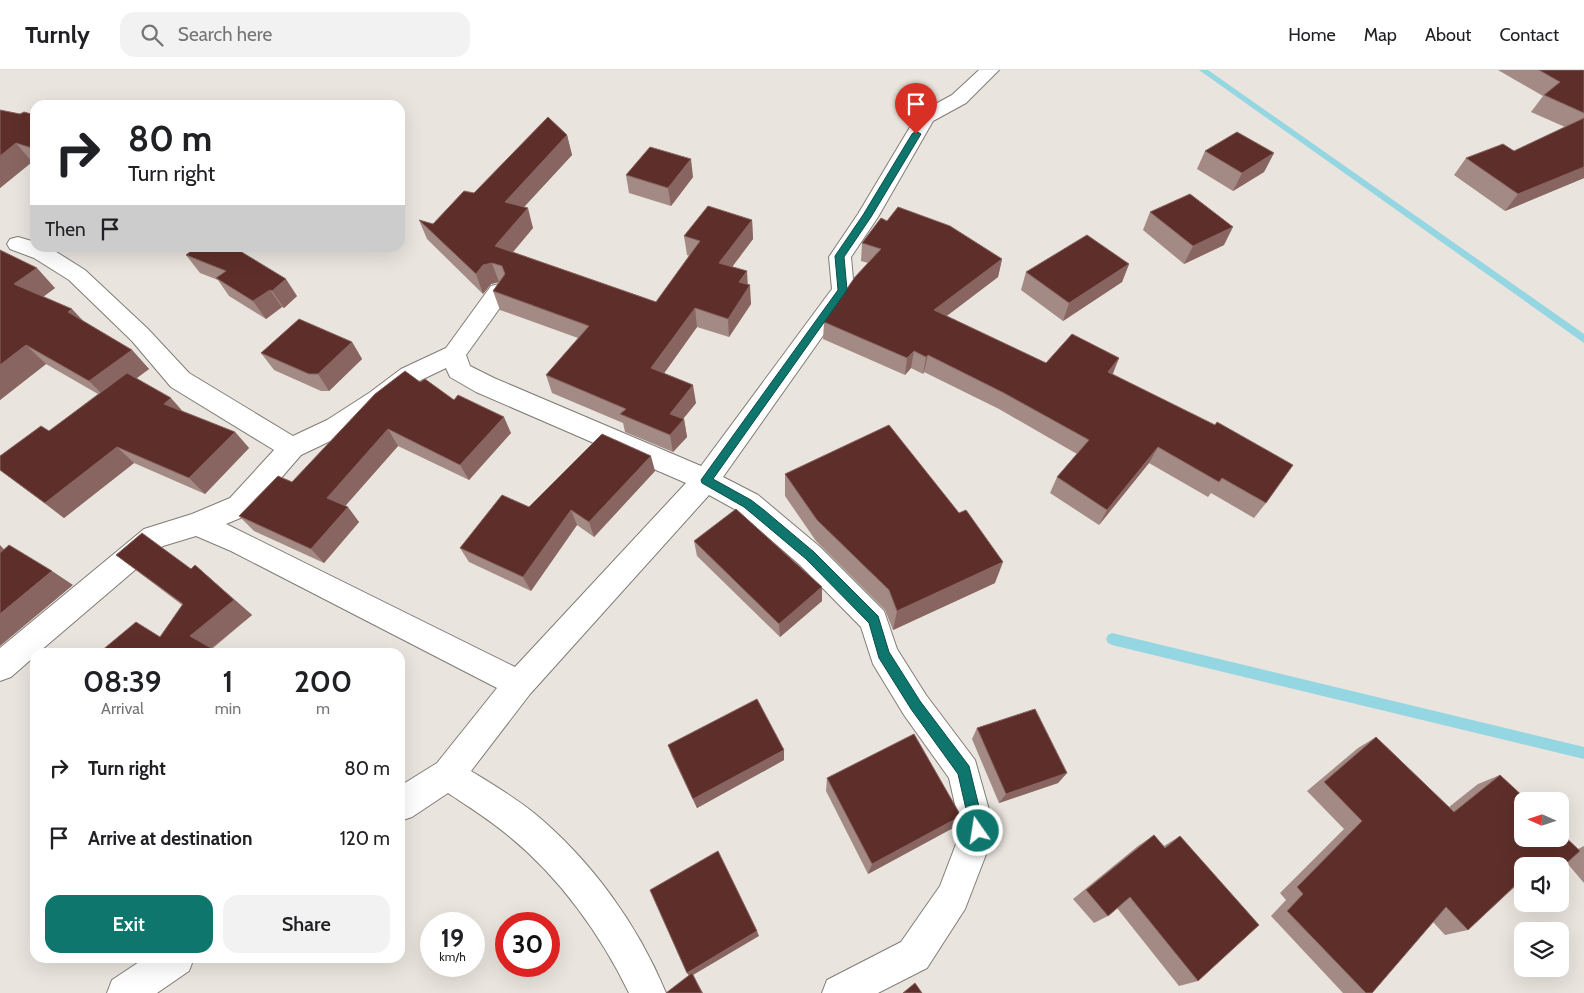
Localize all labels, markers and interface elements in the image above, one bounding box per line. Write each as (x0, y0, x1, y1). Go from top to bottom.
search box (120, 12, 470, 57)
text: Turnly (25, 20, 90, 49)
icon: search (138, 21, 166, 49)
text: Search here (178, 23, 272, 46)
text: Home (1288, 24, 1336, 46)
text: Map (1364, 24, 1397, 46)
text: About (1425, 24, 1471, 46)
text: Contact (1499, 24, 1559, 46)
pin (895, 83, 937, 134)
icon: arrive (902, 90, 930, 118)
text: 80 m (128, 117, 212, 160)
icon: right (45, 120, 110, 185)
text: Turn right (128, 160, 215, 187)
icon: arrive (96, 215, 124, 243)
text: Then (45, 218, 86, 241)
text: 08:39 (83, 663, 162, 700)
text: 1 (223, 663, 233, 700)
text: 200 (294, 663, 352, 700)
text: Arrival (101, 699, 144, 718)
text: min (215, 699, 241, 718)
text: m (316, 699, 330, 718)
icon: right (45, 754, 73, 782)
text: Turn right (88, 757, 166, 780)
text: 80 m (344, 757, 390, 780)
north arrow (1514, 792, 1569, 848)
map controls (1514, 792, 1569, 977)
position arrow (951, 804, 1003, 856)
icon: arrive (45, 824, 73, 852)
text: Arrive at destination (88, 827, 252, 850)
text: 120 m (340, 827, 390, 850)
button: sound (1514, 857, 1569, 912)
button: Exit (45, 895, 213, 953)
button: Share (223, 895, 390, 953)
speed limit sign: 30 (495, 912, 560, 977)
button: layers (1514, 922, 1569, 977)
text: 19 (441, 923, 464, 953)
text: km/h (439, 949, 466, 964)

